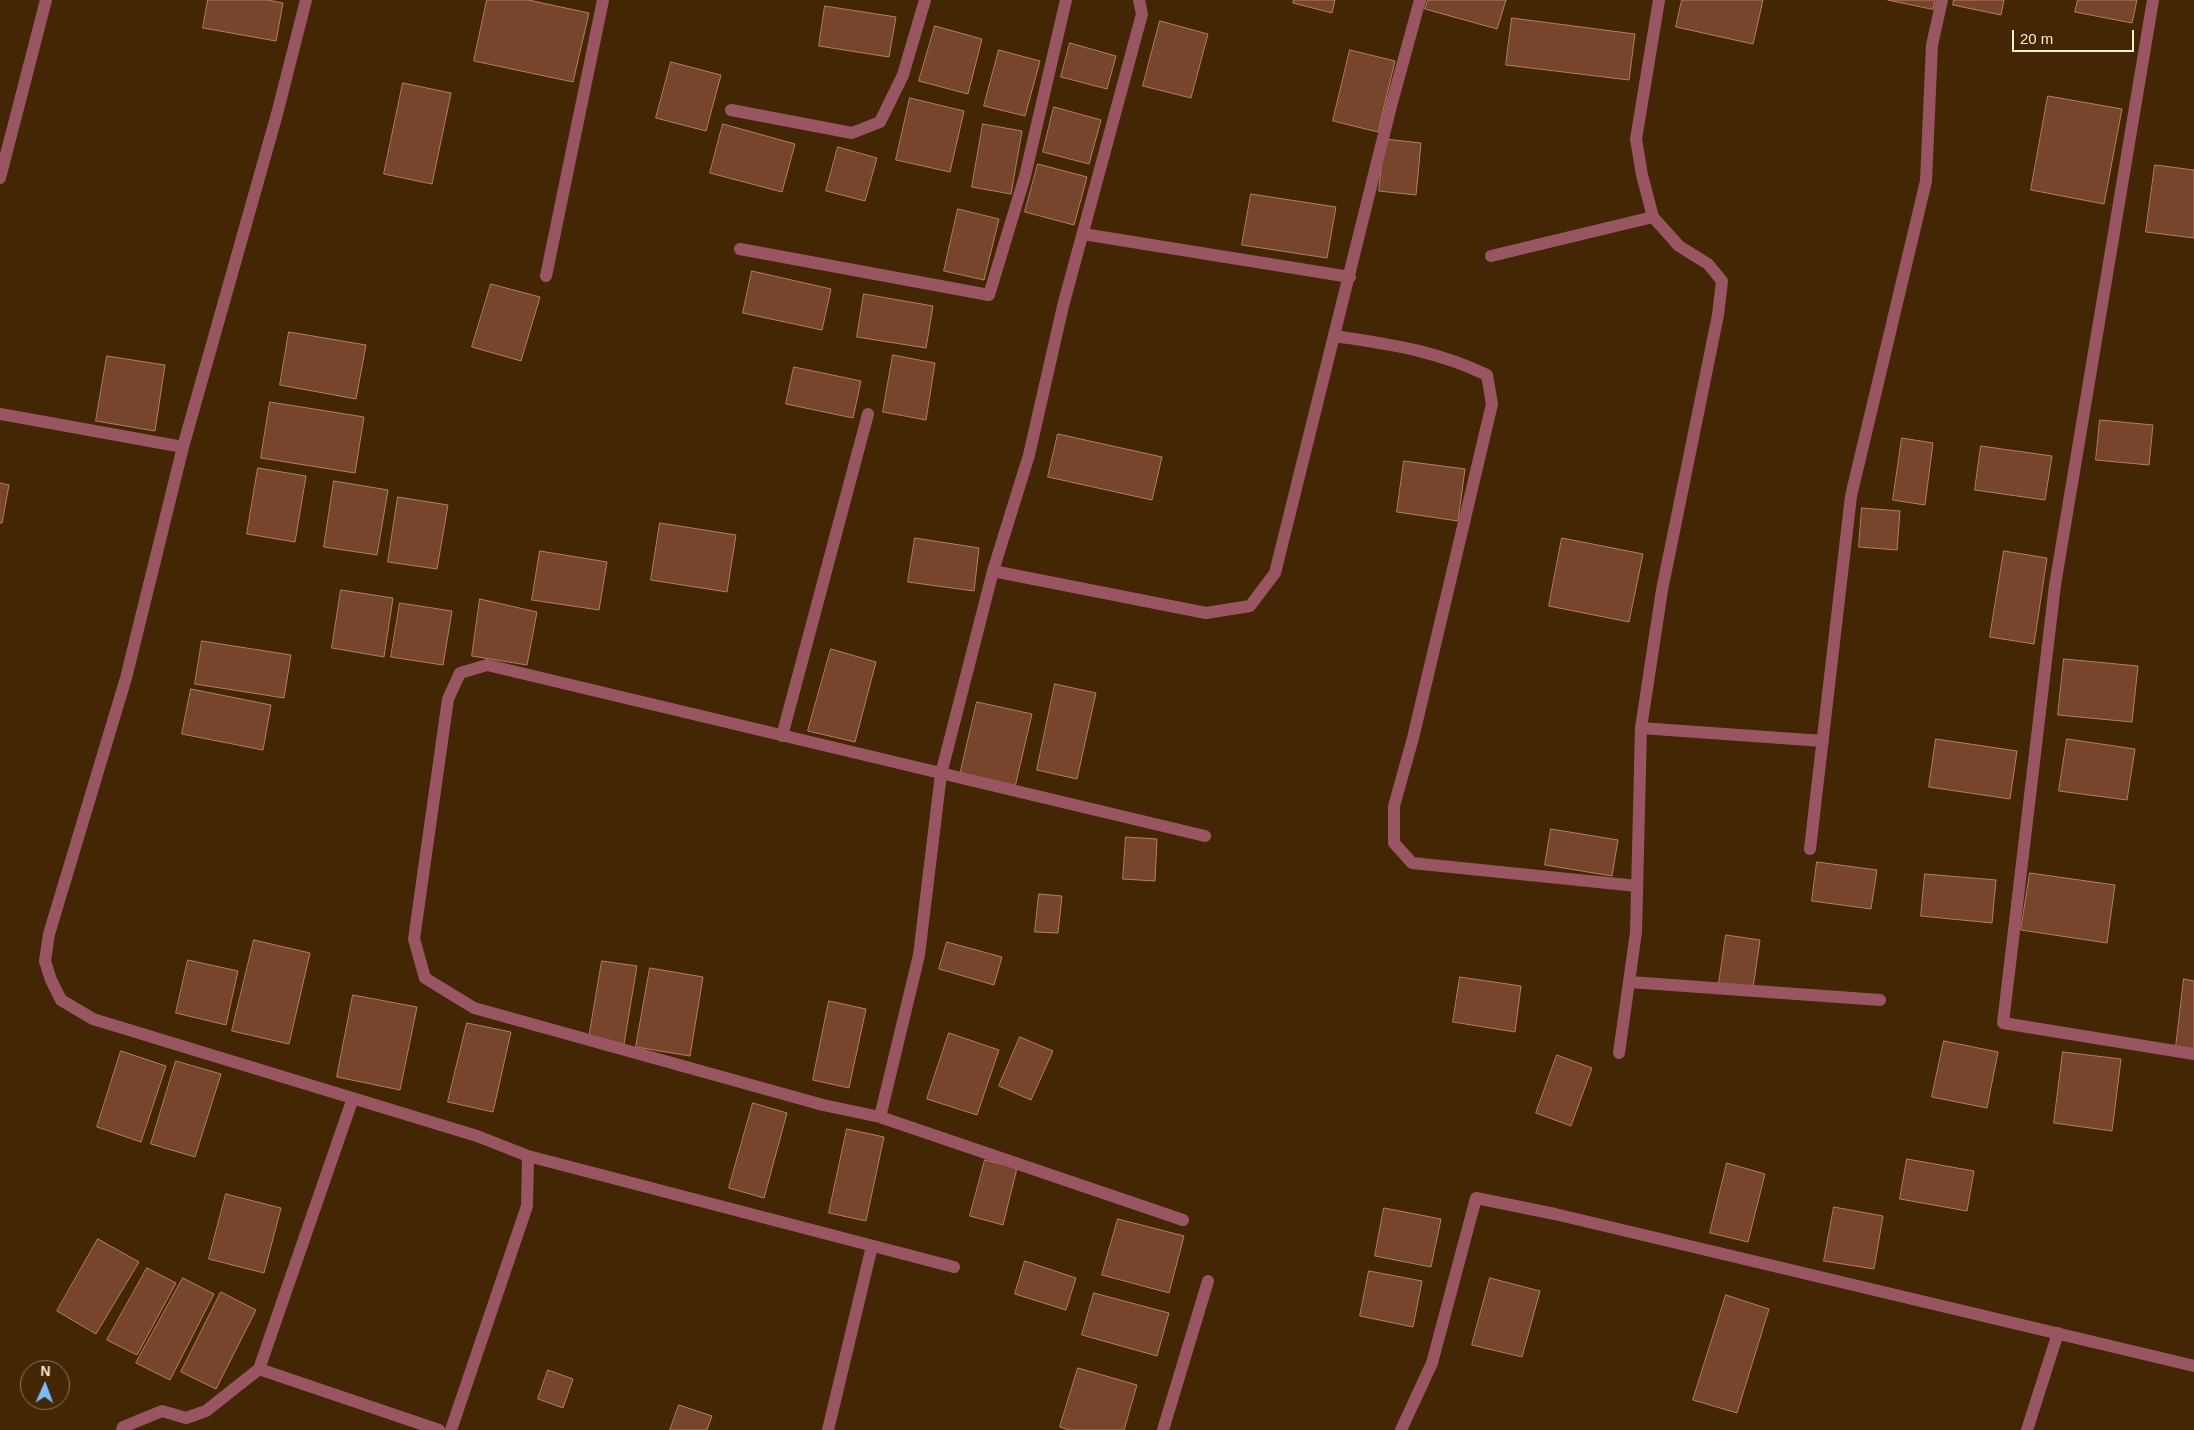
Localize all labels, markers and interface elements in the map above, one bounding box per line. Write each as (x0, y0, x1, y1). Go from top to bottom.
scale bar (2014, 20, 2136, 52)
text: 20 m (2020, 30, 2053, 47)
north arrow (20, 1360, 70, 1410)
text: N (40, 1363, 51, 1379)

